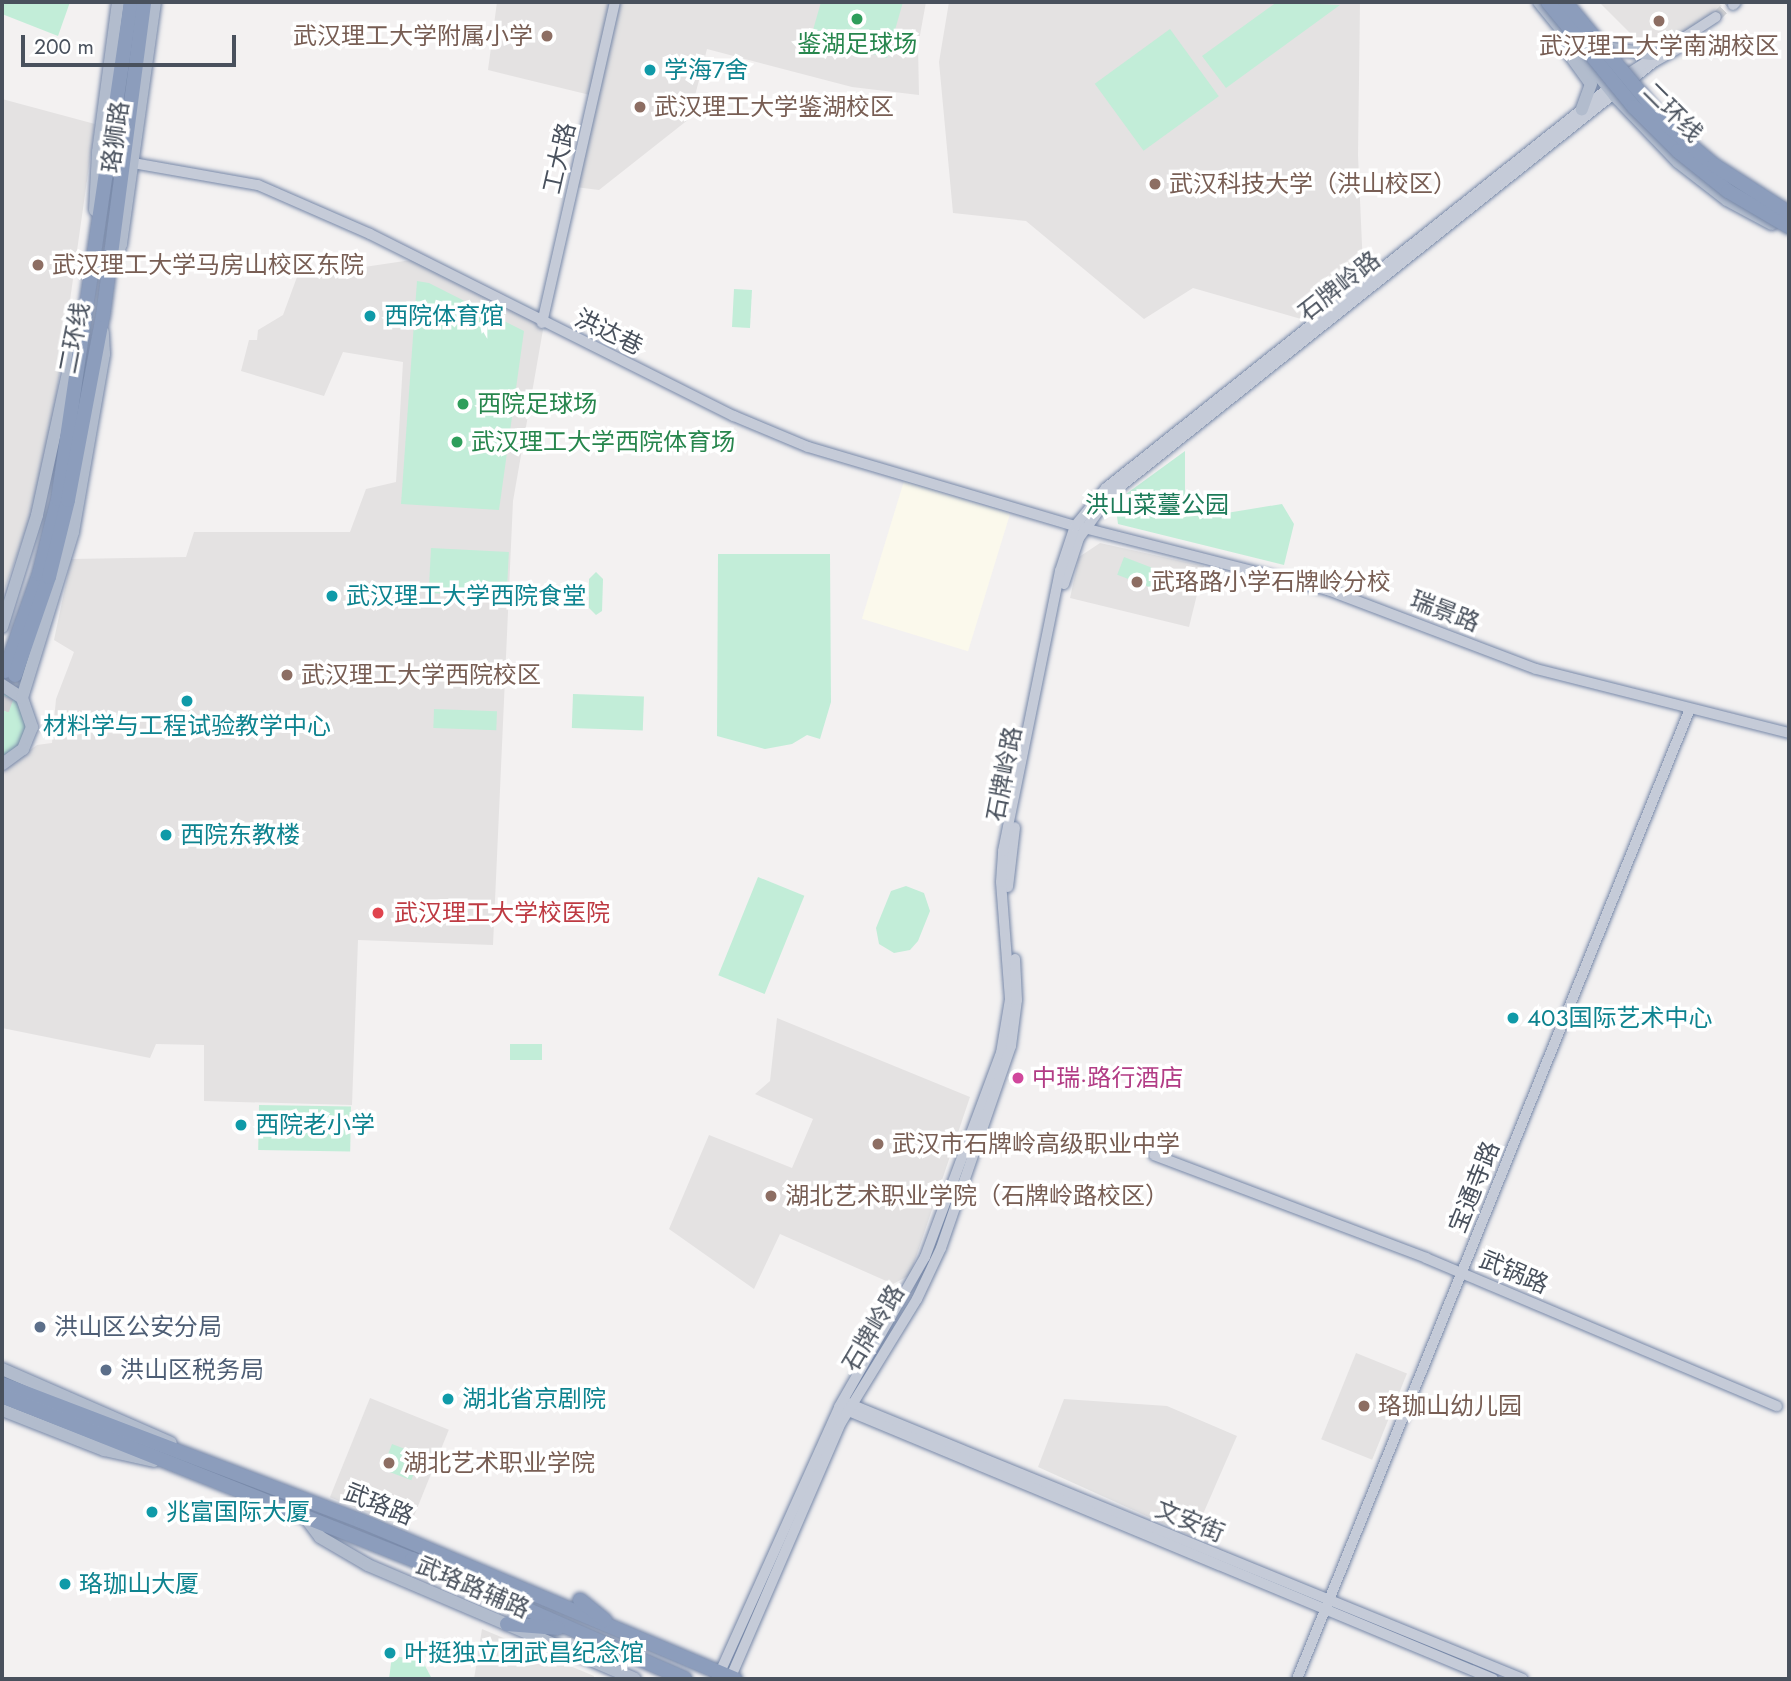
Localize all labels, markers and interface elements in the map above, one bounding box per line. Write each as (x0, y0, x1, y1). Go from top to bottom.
marker: 鉴湖足球场 (849, 11, 865, 27)
marker: 武汉理工大学南湖校区 (1651, 13, 1667, 29)
scale bar (24, 21, 240, 65)
place label: 武汉理工大学附属小学 (293, 22, 533, 50)
marker: 武汉理工大学附属小学 (539, 28, 555, 44)
place label: 鉴湖足球场 (797, 30, 917, 58)
text: 200 m (34, 32, 94, 62)
place label: 武汉理工大学南湖校区 (1539, 32, 1779, 60)
place label: 学海7舍 (664, 56, 749, 84)
marker: 学海7舍 (642, 62, 658, 78)
street label: 二环线 (1637, 76, 1709, 148)
place label: 武汉理工大学鉴湖校区 (654, 93, 894, 121)
street label: 珞狮路 (96, 99, 134, 175)
marker: 武汉理工大学鉴湖校区 (632, 99, 648, 115)
street label: 工大路 (537, 120, 581, 196)
place label: 武汉科技大学（洪山校区） (1169, 170, 1457, 198)
marker: 武汉科技大学（洪山校区） (1147, 176, 1163, 192)
street label: 石牌岭路 (1292, 245, 1386, 327)
place label: 武汉理工大学马房山校区东院 (52, 251, 364, 279)
marker: 武汉理工大学马房山校区东院 (30, 257, 46, 273)
street label: 二环线 (53, 300, 95, 376)
place label: 西院体育馆 (384, 302, 504, 330)
street label: 洪达巷 (570, 303, 648, 361)
marker: 西院体育馆 (362, 308, 378, 324)
place label: 西院足球场 (477, 390, 597, 418)
marker: 西院足球场 (455, 396, 471, 412)
place label: 武汉理工大学西院体育场 (471, 428, 735, 456)
marker: 武汉理工大学西院体育场 (449, 434, 465, 450)
park label: 洪山菜薹公园 (1085, 491, 1229, 519)
place label: 武珞路小学石牌岭分校 (1151, 568, 1391, 596)
marker: 武珞路小学石牌岭分校 (1129, 574, 1145, 590)
place label: 武汉理工大学西院食堂 (346, 582, 586, 610)
street label: 瑞景路 (1406, 585, 1484, 637)
marker: 武汉理工大学西院食堂 (324, 588, 340, 604)
place label: 武汉理工大学西院校区 (301, 661, 541, 689)
marker: 武汉理工大学西院校区 (279, 667, 295, 683)
marker: 材料学与工程试验教学中心 (179, 693, 195, 709)
place label: 材料学与工程试验教学中心 (43, 712, 331, 740)
street label: 石牌岭路 (981, 724, 1027, 824)
place label: 西院东教楼 (180, 821, 300, 849)
marker: 西院东教楼 (158, 827, 174, 843)
place label: 武汉理工大学校医院 (394, 899, 610, 927)
marker: 武汉理工大学校医院 (368, 903, 388, 923)
place label: 403国际艺术中心 (1527, 1004, 1712, 1032)
marker: 403国际艺术中心 (1505, 1010, 1521, 1026)
place label: 中瑞·路行酒店 (1032, 1064, 1183, 1092)
marker: 中瑞·路行酒店 (1010, 1070, 1026, 1086)
place label: 西院老小学 (255, 1111, 375, 1139)
marker: 西院老小学 (233, 1117, 249, 1133)
place label: 武汉市石牌岭高级职业中学 (892, 1130, 1180, 1158)
marker: 武汉市石牌岭高级职业中学 (870, 1136, 886, 1152)
street label: 宝通寺路 (1443, 1137, 1505, 1237)
place label: 湖北艺术职业学院（石牌岭路校区） (785, 1182, 1169, 1210)
marker: 湖北艺术职业学院（石牌岭路校区） (763, 1188, 779, 1204)
street label: 武锅路 (1475, 1245, 1553, 1299)
street label: 石牌岭路 (836, 1279, 910, 1377)
place label: 洪山区公安分局 (54, 1313, 222, 1341)
marker: 洪山区公安分局 (32, 1319, 48, 1335)
place label: 洪山区税务局 (120, 1356, 264, 1384)
marker: 洪山区税务局 (98, 1362, 114, 1378)
place label: 湖北省京剧院 (462, 1385, 606, 1413)
marker: 湖北省京剧院 (440, 1391, 456, 1407)
place label: 珞珈山幼儿园 (1378, 1392, 1522, 1420)
marker: 珞珈山幼儿园 (1356, 1398, 1372, 1414)
place label: 湖北艺术职业学院 (403, 1449, 595, 1477)
marker: 湖北艺术职业学院 (381, 1455, 397, 1471)
street label: 武珞路 (340, 1477, 418, 1531)
street label: 文安街 (1151, 1494, 1229, 1548)
place label: 兆富国际大厦 (166, 1498, 310, 1526)
marker: 兆富国际大厦 (144, 1504, 160, 1520)
street label: 武珞路辅路 (412, 1550, 534, 1624)
place label: 珞珈山大厦 (79, 1570, 199, 1598)
marker: 珞珈山大厦 (57, 1576, 73, 1592)
place label: 叶挺独立团武昌纪念馆 (404, 1639, 644, 1667)
marker: 叶挺独立团武昌纪念馆 (382, 1645, 398, 1661)

